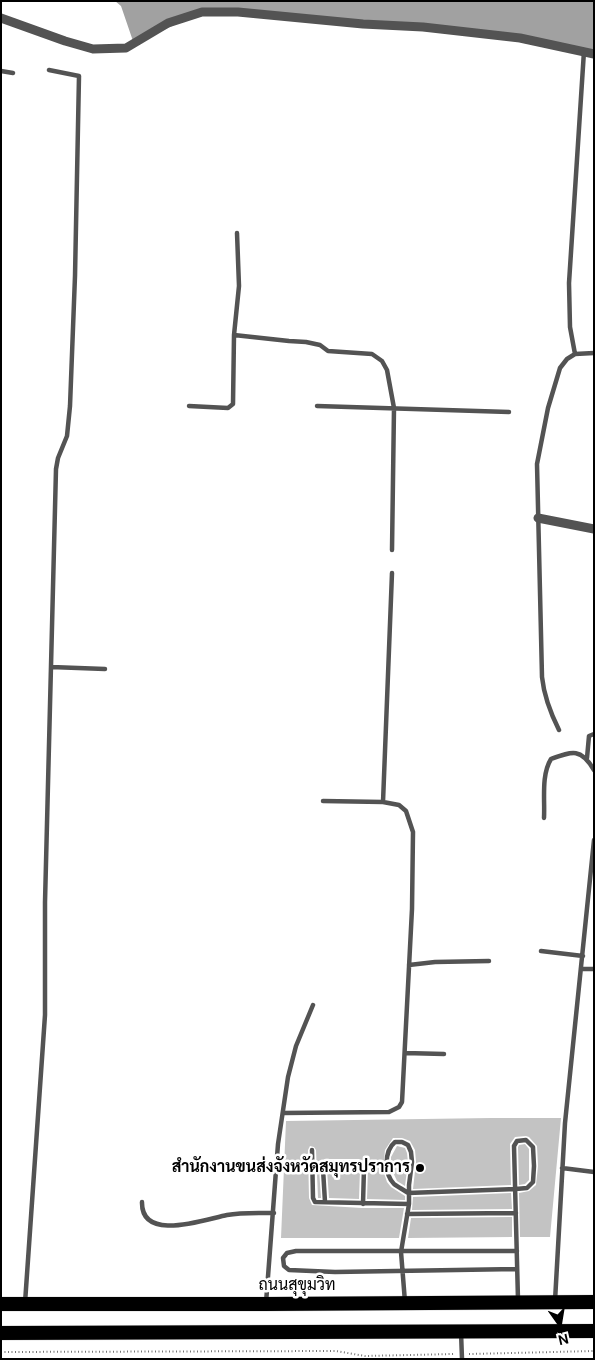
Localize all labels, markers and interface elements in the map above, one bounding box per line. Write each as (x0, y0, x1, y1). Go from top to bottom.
place label: สำนักงานขนส่งจังหวัดสมุทรปราการ (172, 1158, 410, 1178)
marker: สำนักงานขนส่งจังหวัดสมุทรปราการ (414, 1162, 426, 1174)
street label: ถนนสุขุมวิท (259, 1276, 335, 1296)
north arrow (535, 1300, 585, 1350)
text: N (556, 1330, 570, 1350)

